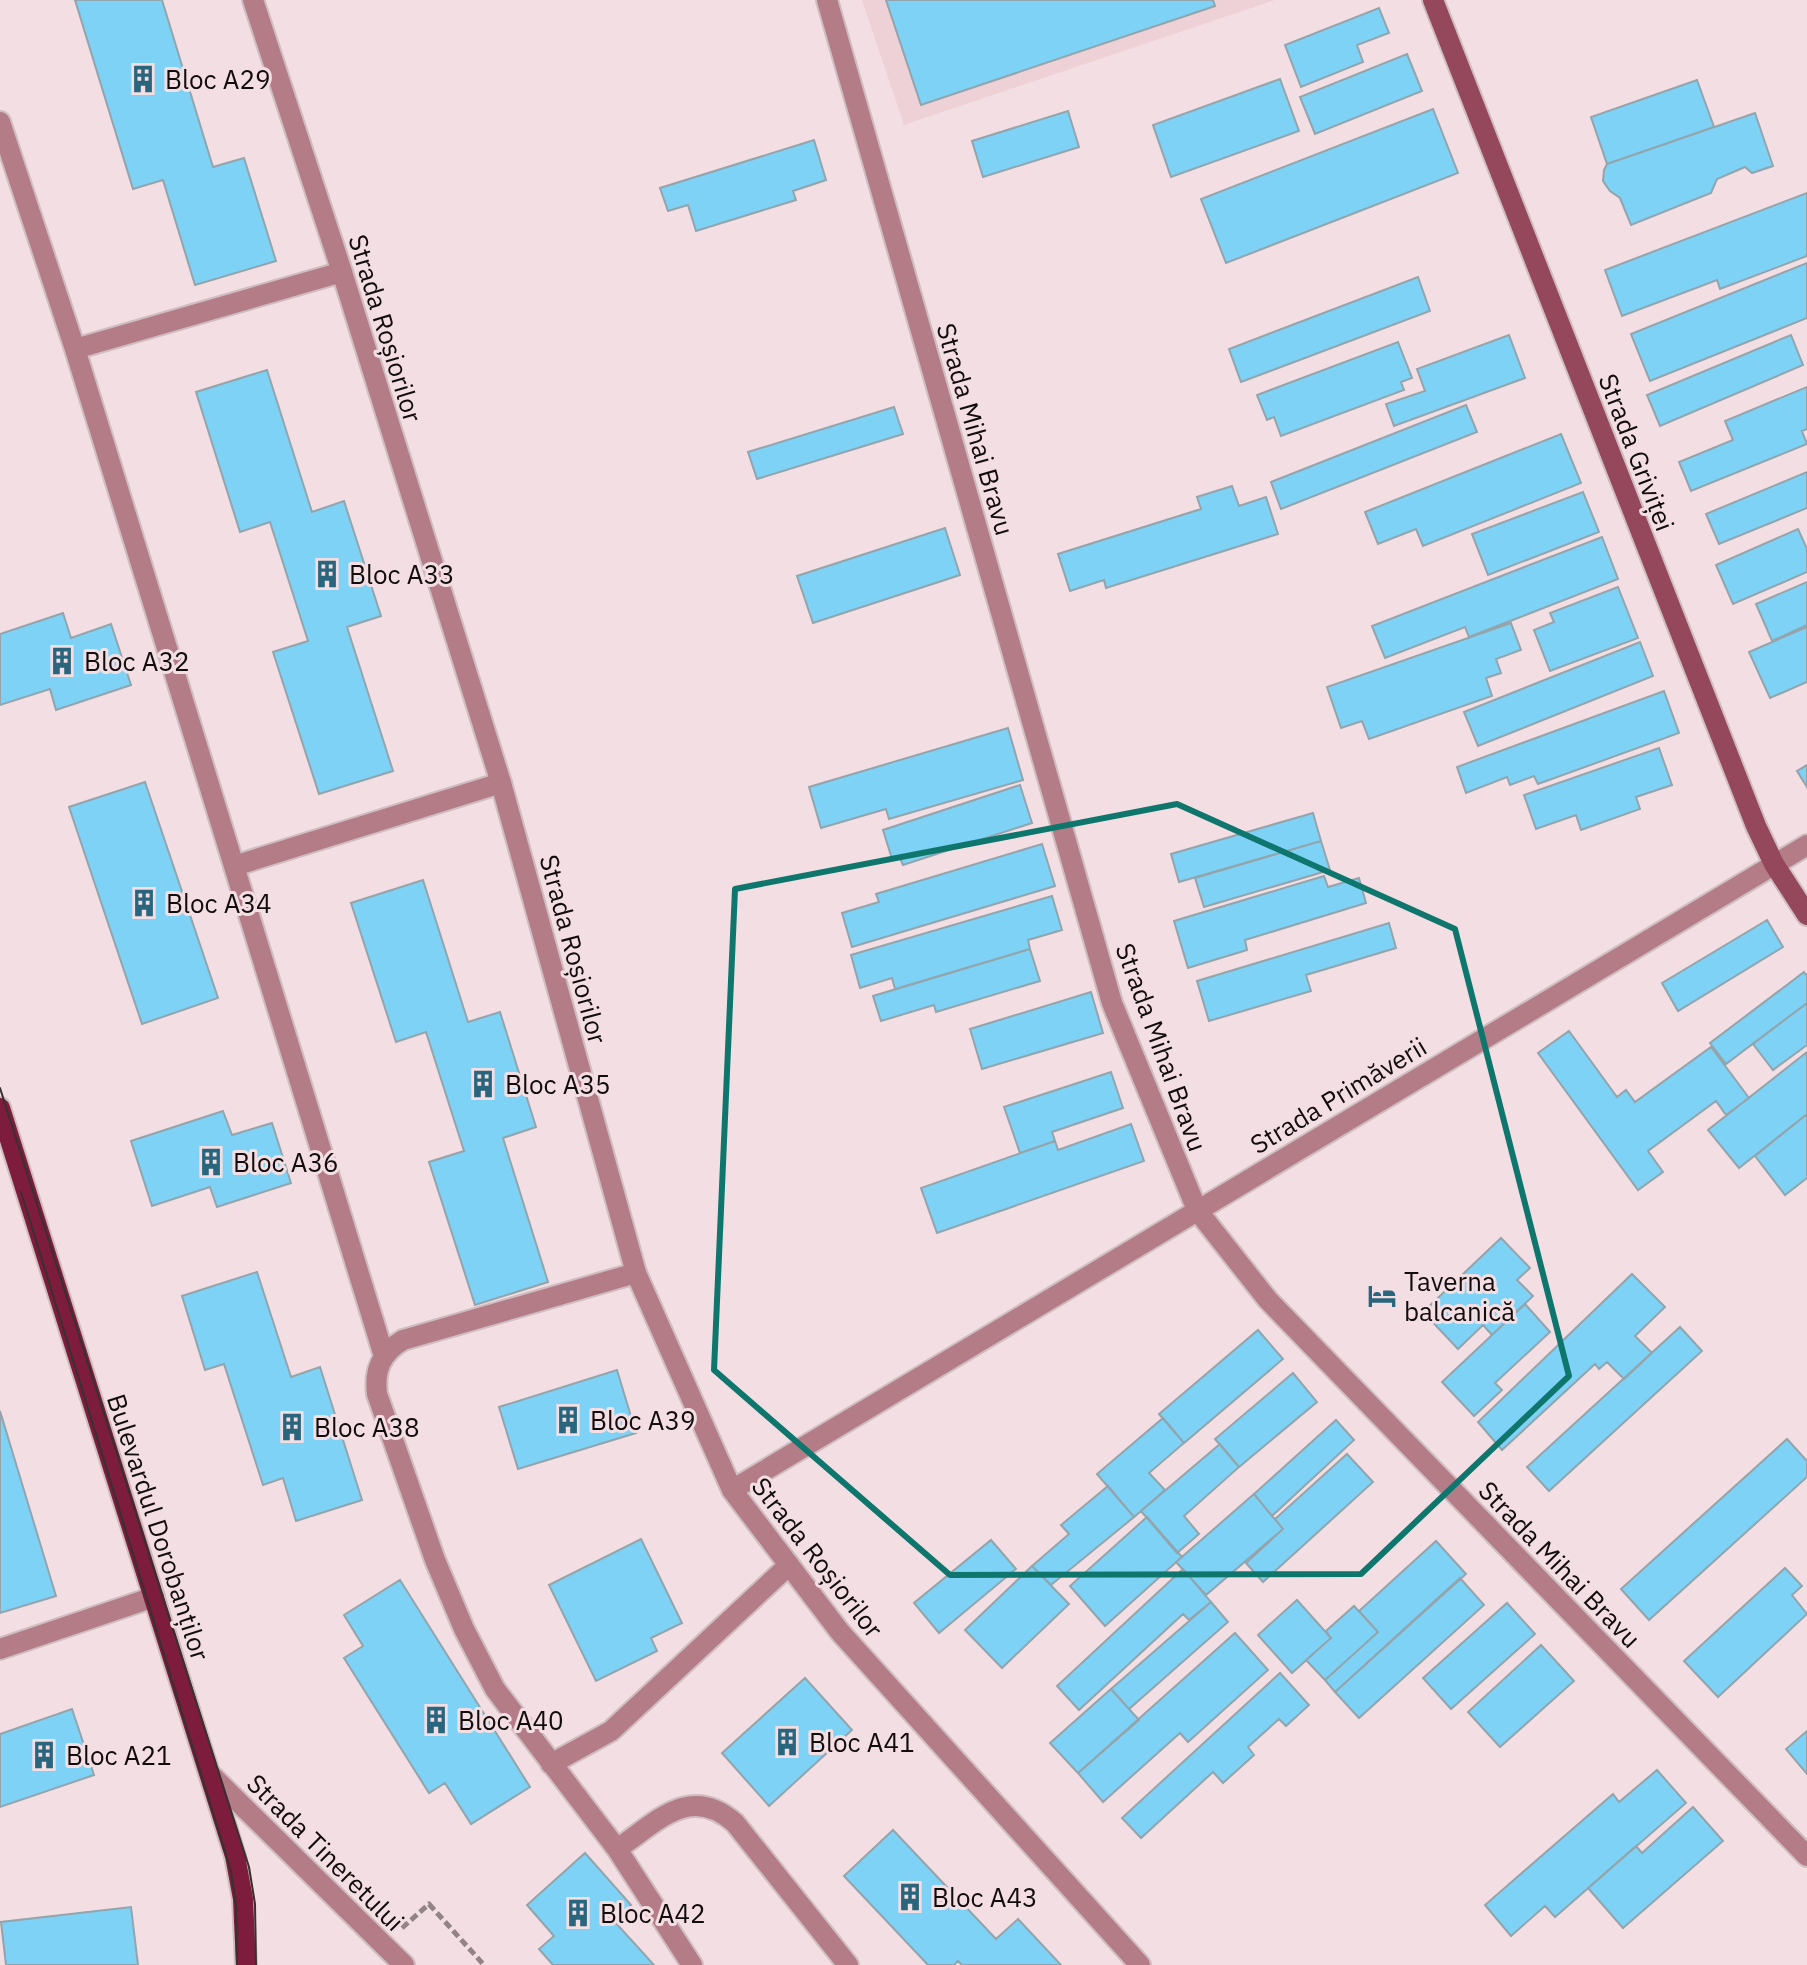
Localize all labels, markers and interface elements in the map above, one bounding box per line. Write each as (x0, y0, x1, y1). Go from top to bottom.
place label: Bloc A29 (165, 62, 271, 96)
building icon: Bloc A29 (128, 64, 158, 94)
street label: Strada Roșiorilor (341, 230, 431, 426)
street label: Strada Mihai Bravu (929, 319, 1023, 539)
street label: Strada Griviței (1591, 368, 1683, 536)
place label: Bloc A33 (349, 557, 455, 591)
building icon: Bloc A33 (312, 559, 342, 589)
place label: Bloc A32 (84, 644, 190, 678)
building icon: Bloc A32 (47, 646, 77, 676)
street label: Strada Roșiorilor (532, 851, 616, 1048)
place label: Bloc A34 (166, 886, 272, 920)
building icon: Bloc A34 (129, 888, 159, 918)
street label: Strada Mihai Bravu (1109, 938, 1215, 1156)
street label: Strada Primăverii (1244, 1029, 1432, 1161)
place label: Bloc A35 (505, 1067, 611, 1101)
building icon: Bloc A35 (468, 1069, 498, 1099)
place label: Bloc A36 (233, 1145, 339, 1179)
building icon: Bloc A36 (196, 1147, 226, 1177)
place label: Taverna balcanică (1404, 1264, 1515, 1328)
hotel icon: Taverna balcanică (1367, 1281, 1397, 1311)
street label: Bulevardul Dorobanților (100, 1389, 218, 1665)
place label: Bloc A39 (590, 1403, 696, 1437)
building icon: Bloc A39 (553, 1405, 583, 1435)
place label: Bloc A38 (314, 1410, 420, 1444)
building icon: Bloc A38 (277, 1412, 307, 1442)
street label: Strada Roșiorilor (745, 1470, 892, 1644)
street label: Strada Mihai Bravu (1472, 1473, 1648, 1655)
place label: Bloc A40 (458, 1703, 564, 1737)
building icon: Bloc A40 (421, 1705, 451, 1735)
place label: Bloc A41 (809, 1725, 915, 1759)
building icon: Bloc A41 (772, 1727, 802, 1757)
place label: Bloc A21 (66, 1738, 172, 1772)
building icon: Bloc A21 (29, 1740, 59, 1770)
street label: Strada Tineretului (240, 1766, 412, 1938)
place label: Bloc A43 (932, 1880, 1038, 1914)
building icon: Bloc A43 (895, 1882, 925, 1912)
place label: Bloc A42 (600, 1896, 706, 1930)
building icon: Bloc A42 (563, 1898, 593, 1928)

